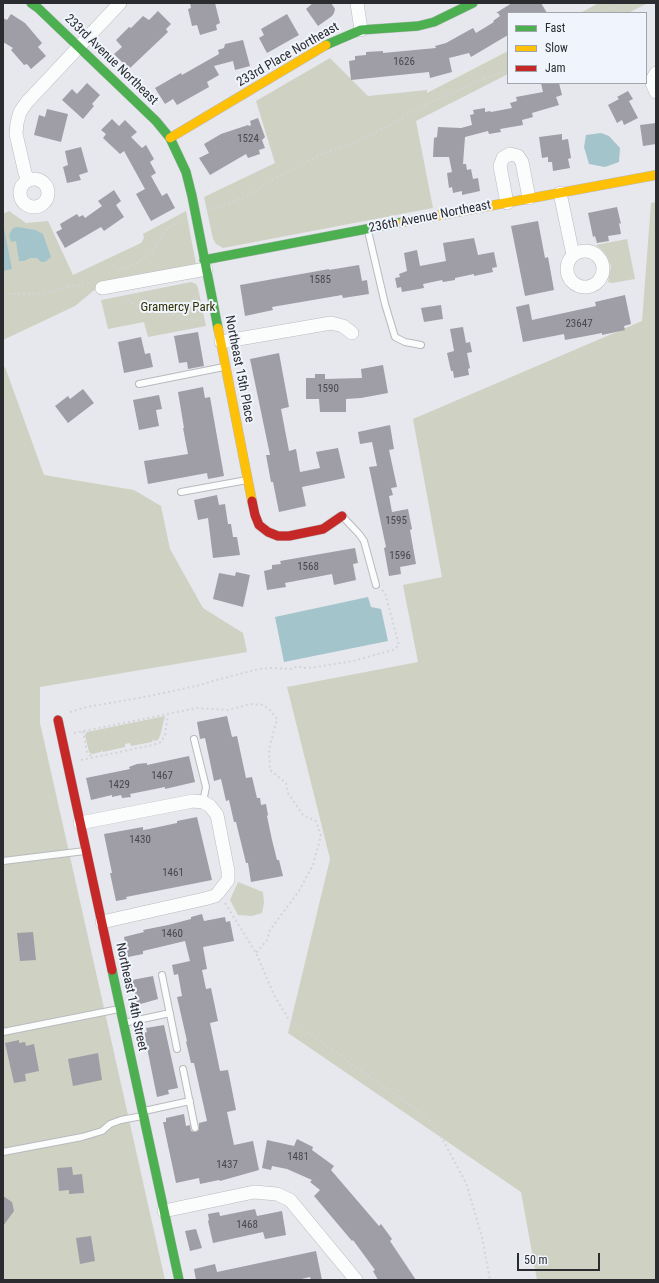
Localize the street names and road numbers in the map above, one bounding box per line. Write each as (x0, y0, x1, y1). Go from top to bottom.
street label: 233rd Avenue Northeast (61, 11, 161, 109)
street label: 233rd Place Northeast (234, 19, 342, 91)
street label: 236th Avenue Northeast (368, 198, 492, 236)
street label: Northeast 15th Place (221, 314, 257, 424)
street label: Northeast 14th Street (112, 941, 150, 1053)

